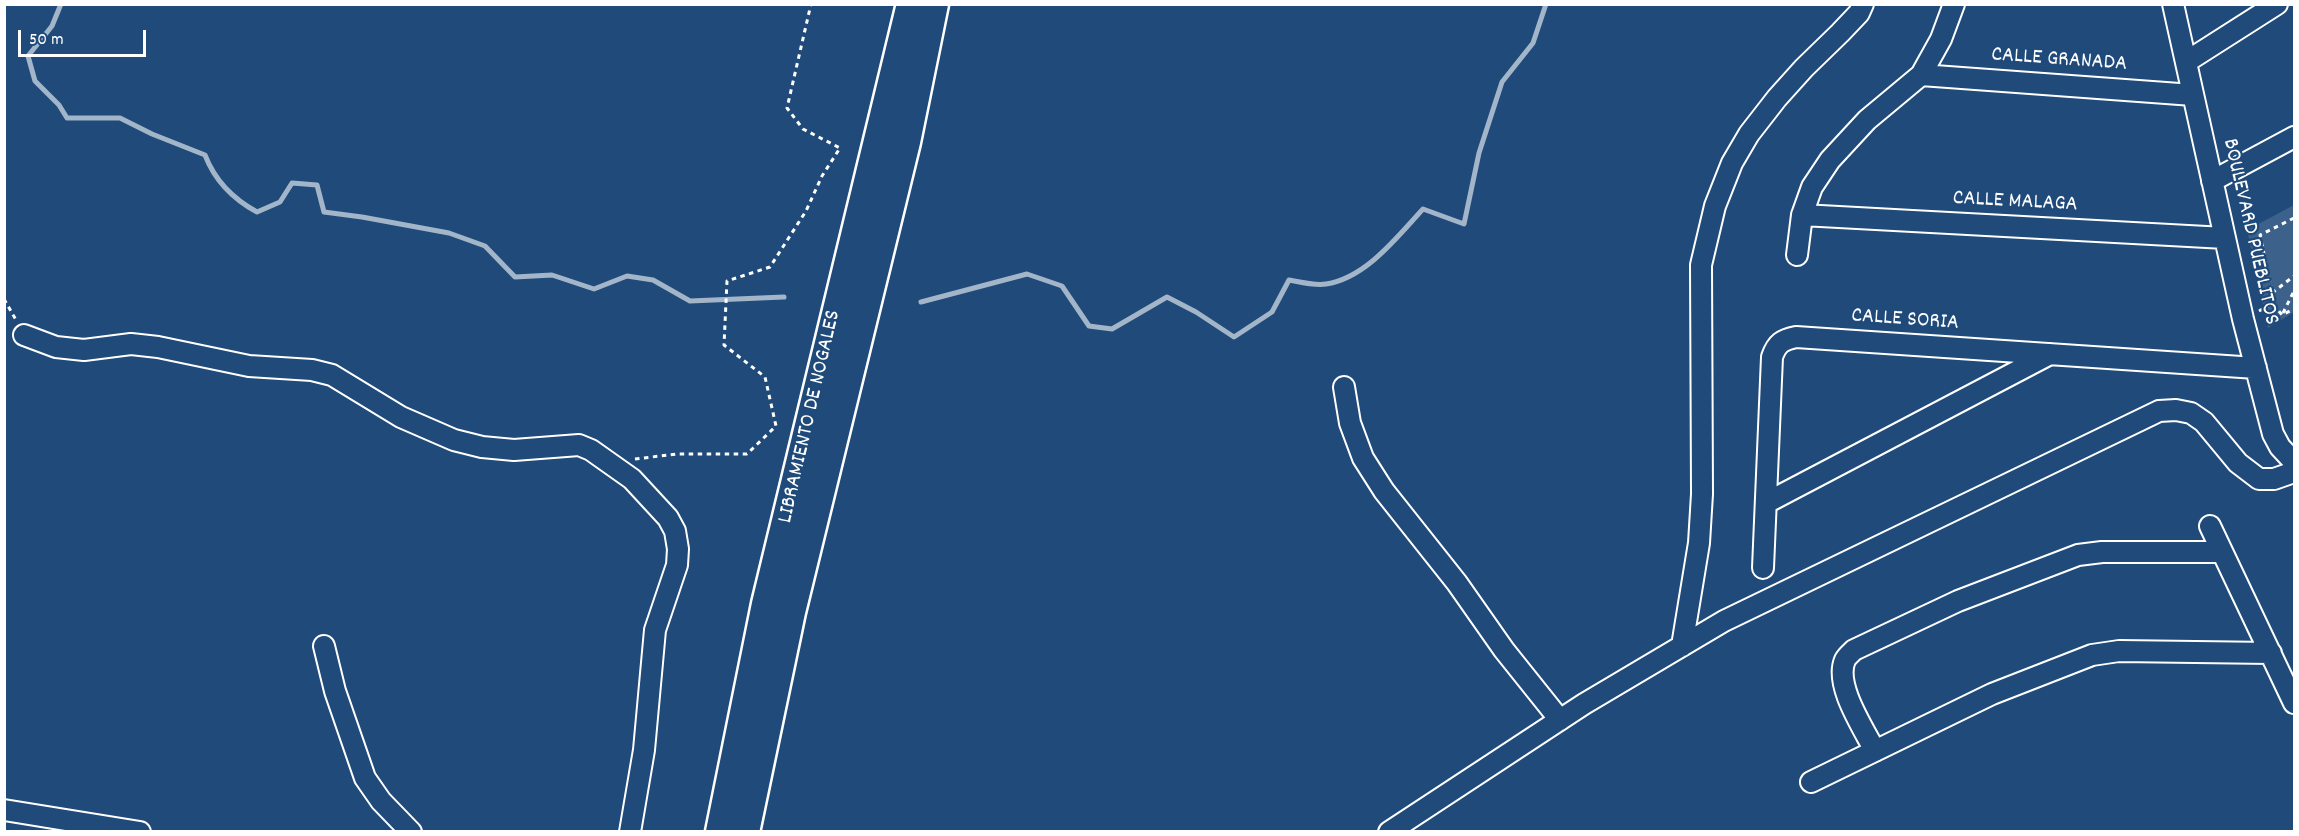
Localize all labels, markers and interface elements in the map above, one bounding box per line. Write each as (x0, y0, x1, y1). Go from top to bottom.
scale bar (21, 18, 148, 56)
text: 50 m (29, 28, 64, 53)
street label: CALLE GRANADA (1990, 43, 2128, 79)
street label: BOULEVARD PUEBLITOS (2215, 136, 2283, 328)
street label: CALLE MALAGA (1952, 187, 2078, 219)
street label: CALLE SORIA (1850, 304, 1960, 338)
street label: LIBRAMIENTO DE NOGALES (774, 308, 848, 526)

